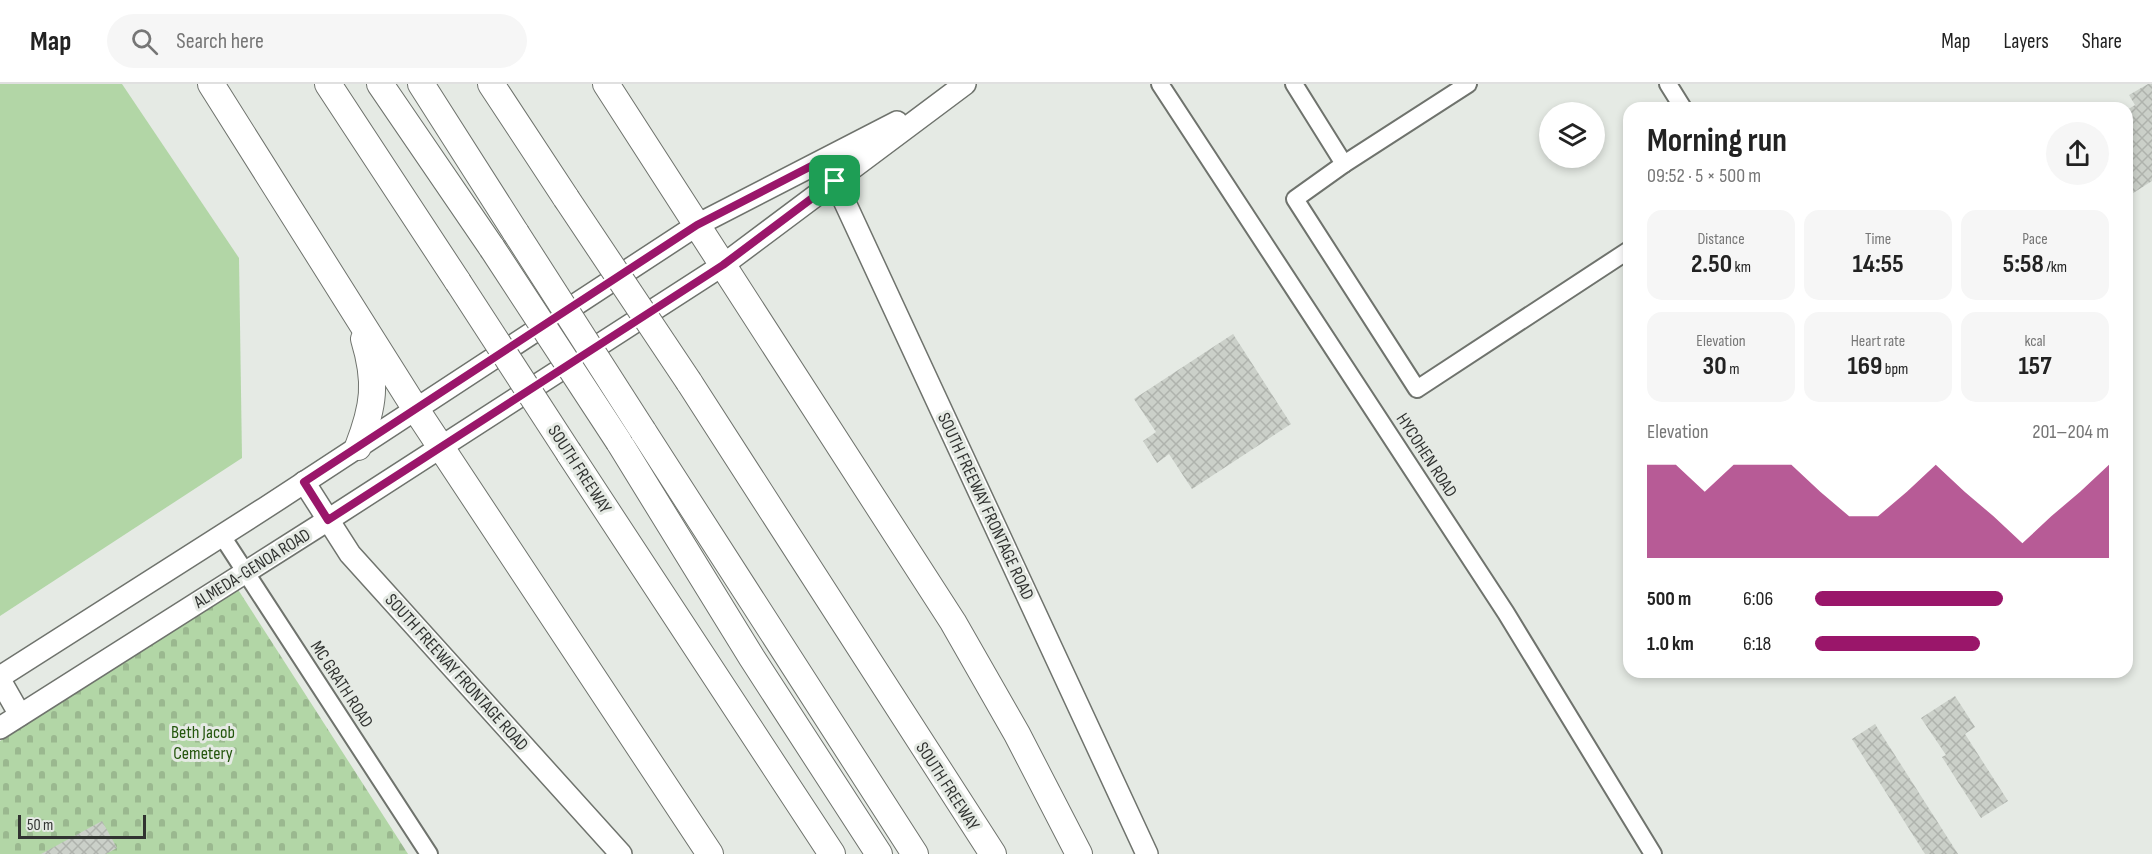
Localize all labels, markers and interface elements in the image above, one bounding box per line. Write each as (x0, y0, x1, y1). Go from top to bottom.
search box (107, 14, 527, 68)
text: Map (30, 25, 71, 58)
icon: search (128, 25, 161, 58)
text: Search here (176, 28, 264, 55)
text: Map (1941, 29, 1970, 54)
text: Layers (2003, 29, 2049, 54)
text: Share (2082, 29, 2122, 54)
map controls (1539, 102, 1605, 168)
button: layers (1539, 102, 1605, 168)
text: Morning run (1647, 121, 1787, 161)
button: share (2046, 122, 2109, 185)
pin (809, 155, 860, 206)
icon: arrive (818, 164, 851, 197)
text: 09:52 · 5 × 500 m (1647, 164, 1761, 188)
text: Distance (1697, 230, 1745, 249)
text: Time (1865, 230, 1891, 249)
text: Pace (2022, 230, 2048, 249)
text: 2.50 (1691, 249, 1732, 280)
text: 14:55 (1852, 249, 1904, 280)
text: 5:58 (2003, 249, 2044, 280)
text: km (1732, 258, 1751, 277)
text: /km (2044, 258, 2067, 277)
text: Elevation (1696, 332, 1746, 351)
text: Heart rate (1851, 332, 1905, 351)
text: kcal (2024, 332, 2046, 351)
text: 30 (1703, 351, 1727, 382)
text: 169 (1848, 351, 1882, 382)
text: 157 (2019, 351, 2051, 382)
text: m (1727, 360, 1739, 379)
text: bpm (1882, 360, 1908, 379)
street label: SOUTH FREEWAY FRONTAGE ROAD (933, 409, 1038, 603)
street label: HYCOHEN ROAD (1392, 409, 1462, 501)
text: Elevation (1647, 420, 1709, 444)
text: 201–204 m (2032, 420, 2109, 444)
street label: SOUTH FREEWAY (543, 421, 616, 518)
street label: ALMEDA-GENOA ROAD (189, 524, 314, 613)
text: 500 m (1647, 587, 1691, 611)
text: 6:06 (1743, 587, 1773, 611)
street label: SOUTH FREEWAY FRONTAGE ROAD (381, 590, 533, 755)
text: 1.0 km (1647, 632, 1694, 656)
text: 6:18 (1743, 632, 1771, 656)
street label: MC GRATH ROAD (306, 637, 377, 732)
park label: Beth Jacob Cemetery (171, 722, 235, 764)
street label: SOUTH FREEWAY (911, 738, 984, 835)
scale bar (18, 812, 146, 840)
text: 50 m (27, 816, 53, 835)

